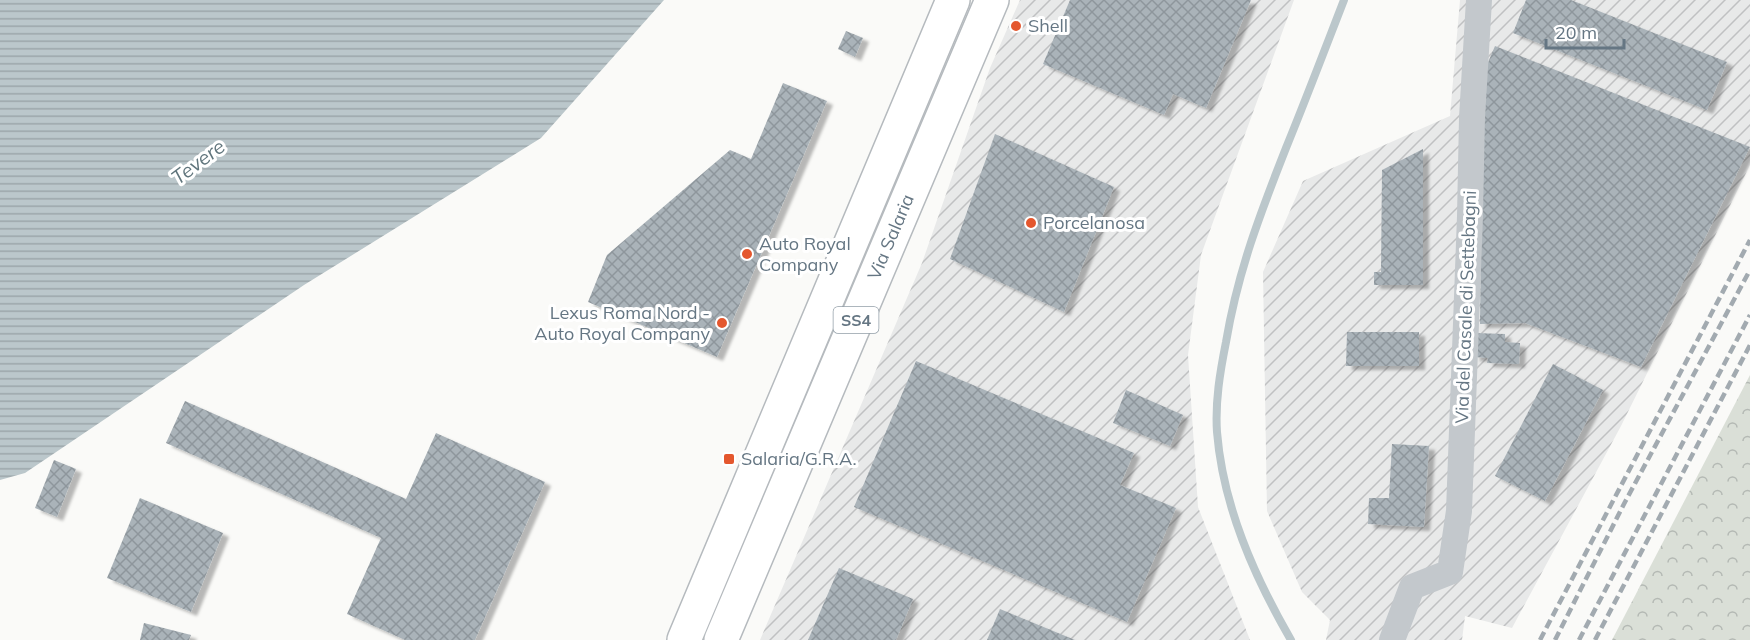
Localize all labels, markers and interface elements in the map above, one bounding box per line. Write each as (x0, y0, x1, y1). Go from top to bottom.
scale bar (1546, 12, 1624, 50)
place label: Shell (1028, 14, 1068, 37)
marker: Shell (1009, 19, 1023, 33)
text: 20 m (1555, 21, 1597, 44)
water label: Tevere (166, 133, 230, 190)
street label: Via Salaria (862, 190, 919, 283)
street label: Via del Casale di Settebagni (1450, 190, 1481, 424)
place label: Porcelanosa (1043, 211, 1145, 234)
marker: Porcelanosa (1024, 216, 1038, 230)
place label: Auto Royal Company (759, 232, 851, 276)
marker: Auto Royal Company (740, 247, 754, 261)
place label: Lexus Roma Nord - Auto Royal Company (534, 301, 710, 345)
road number: SS4 (834, 307, 878, 333)
marker: Lexus Roma Nord - Auto Royal Company (715, 316, 729, 330)
place label: Salaria/G.R.A. (741, 447, 857, 470)
marker: Salaria/G.R.A. (722, 452, 736, 466)

